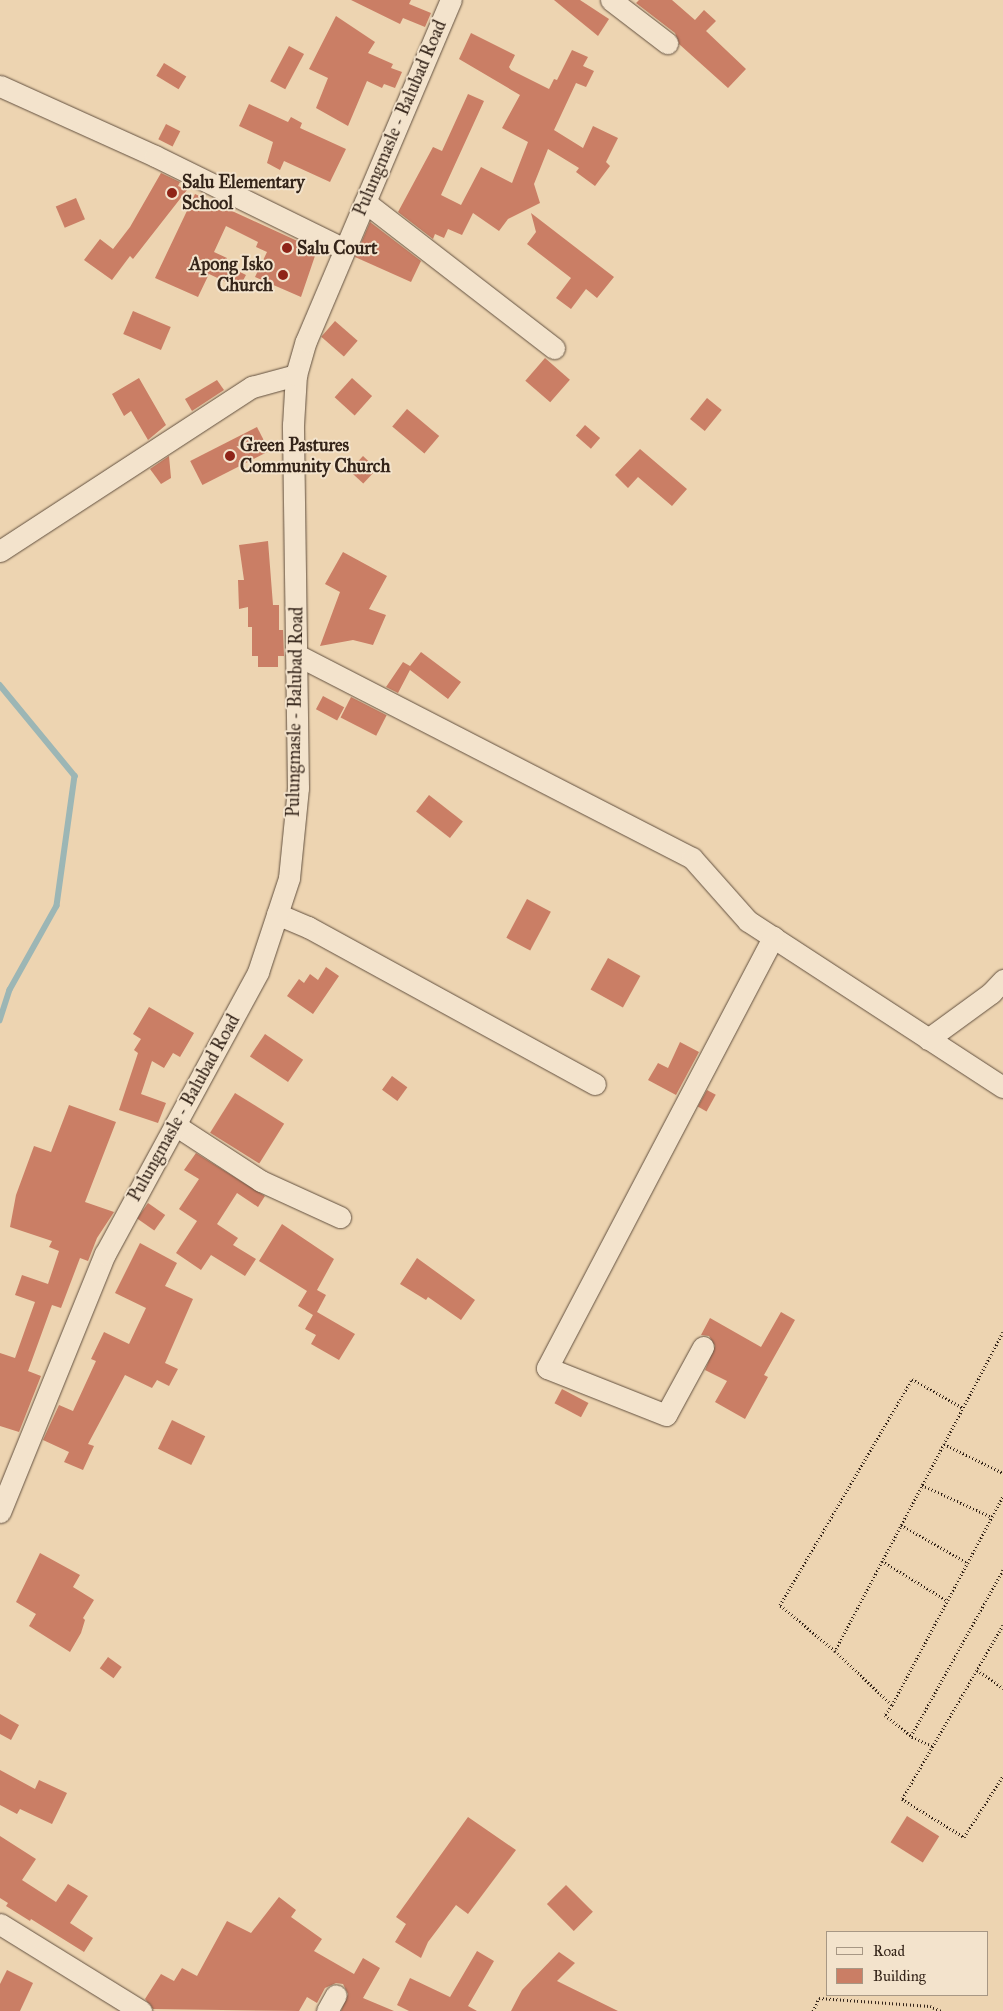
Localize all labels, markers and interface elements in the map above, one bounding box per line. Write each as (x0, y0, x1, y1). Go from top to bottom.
street label: Pulungmasle - Balubad Road (349, 17, 451, 219)
place label: Salu Elementary School (182, 172, 305, 214)
marker: Salu Elementary School (166, 187, 178, 199)
place label: Salu Court (297, 237, 377, 259)
marker: Salu Court (281, 242, 293, 254)
place label: Apong Isko Church (189, 254, 273, 296)
marker: Apong Isko Church (277, 269, 289, 281)
place label: Green Pastures Community Church (240, 435, 390, 478)
marker: Green Pastures Community Church (224, 450, 236, 462)
street label: Pulungmasle - Balubad Road (282, 607, 308, 817)
street label: Pulungmasle - Balubad Road (124, 1011, 244, 1205)
legend (826, 1931, 988, 1996)
text: Road (873, 1942, 905, 1960)
text: Building (873, 1967, 926, 1985)

